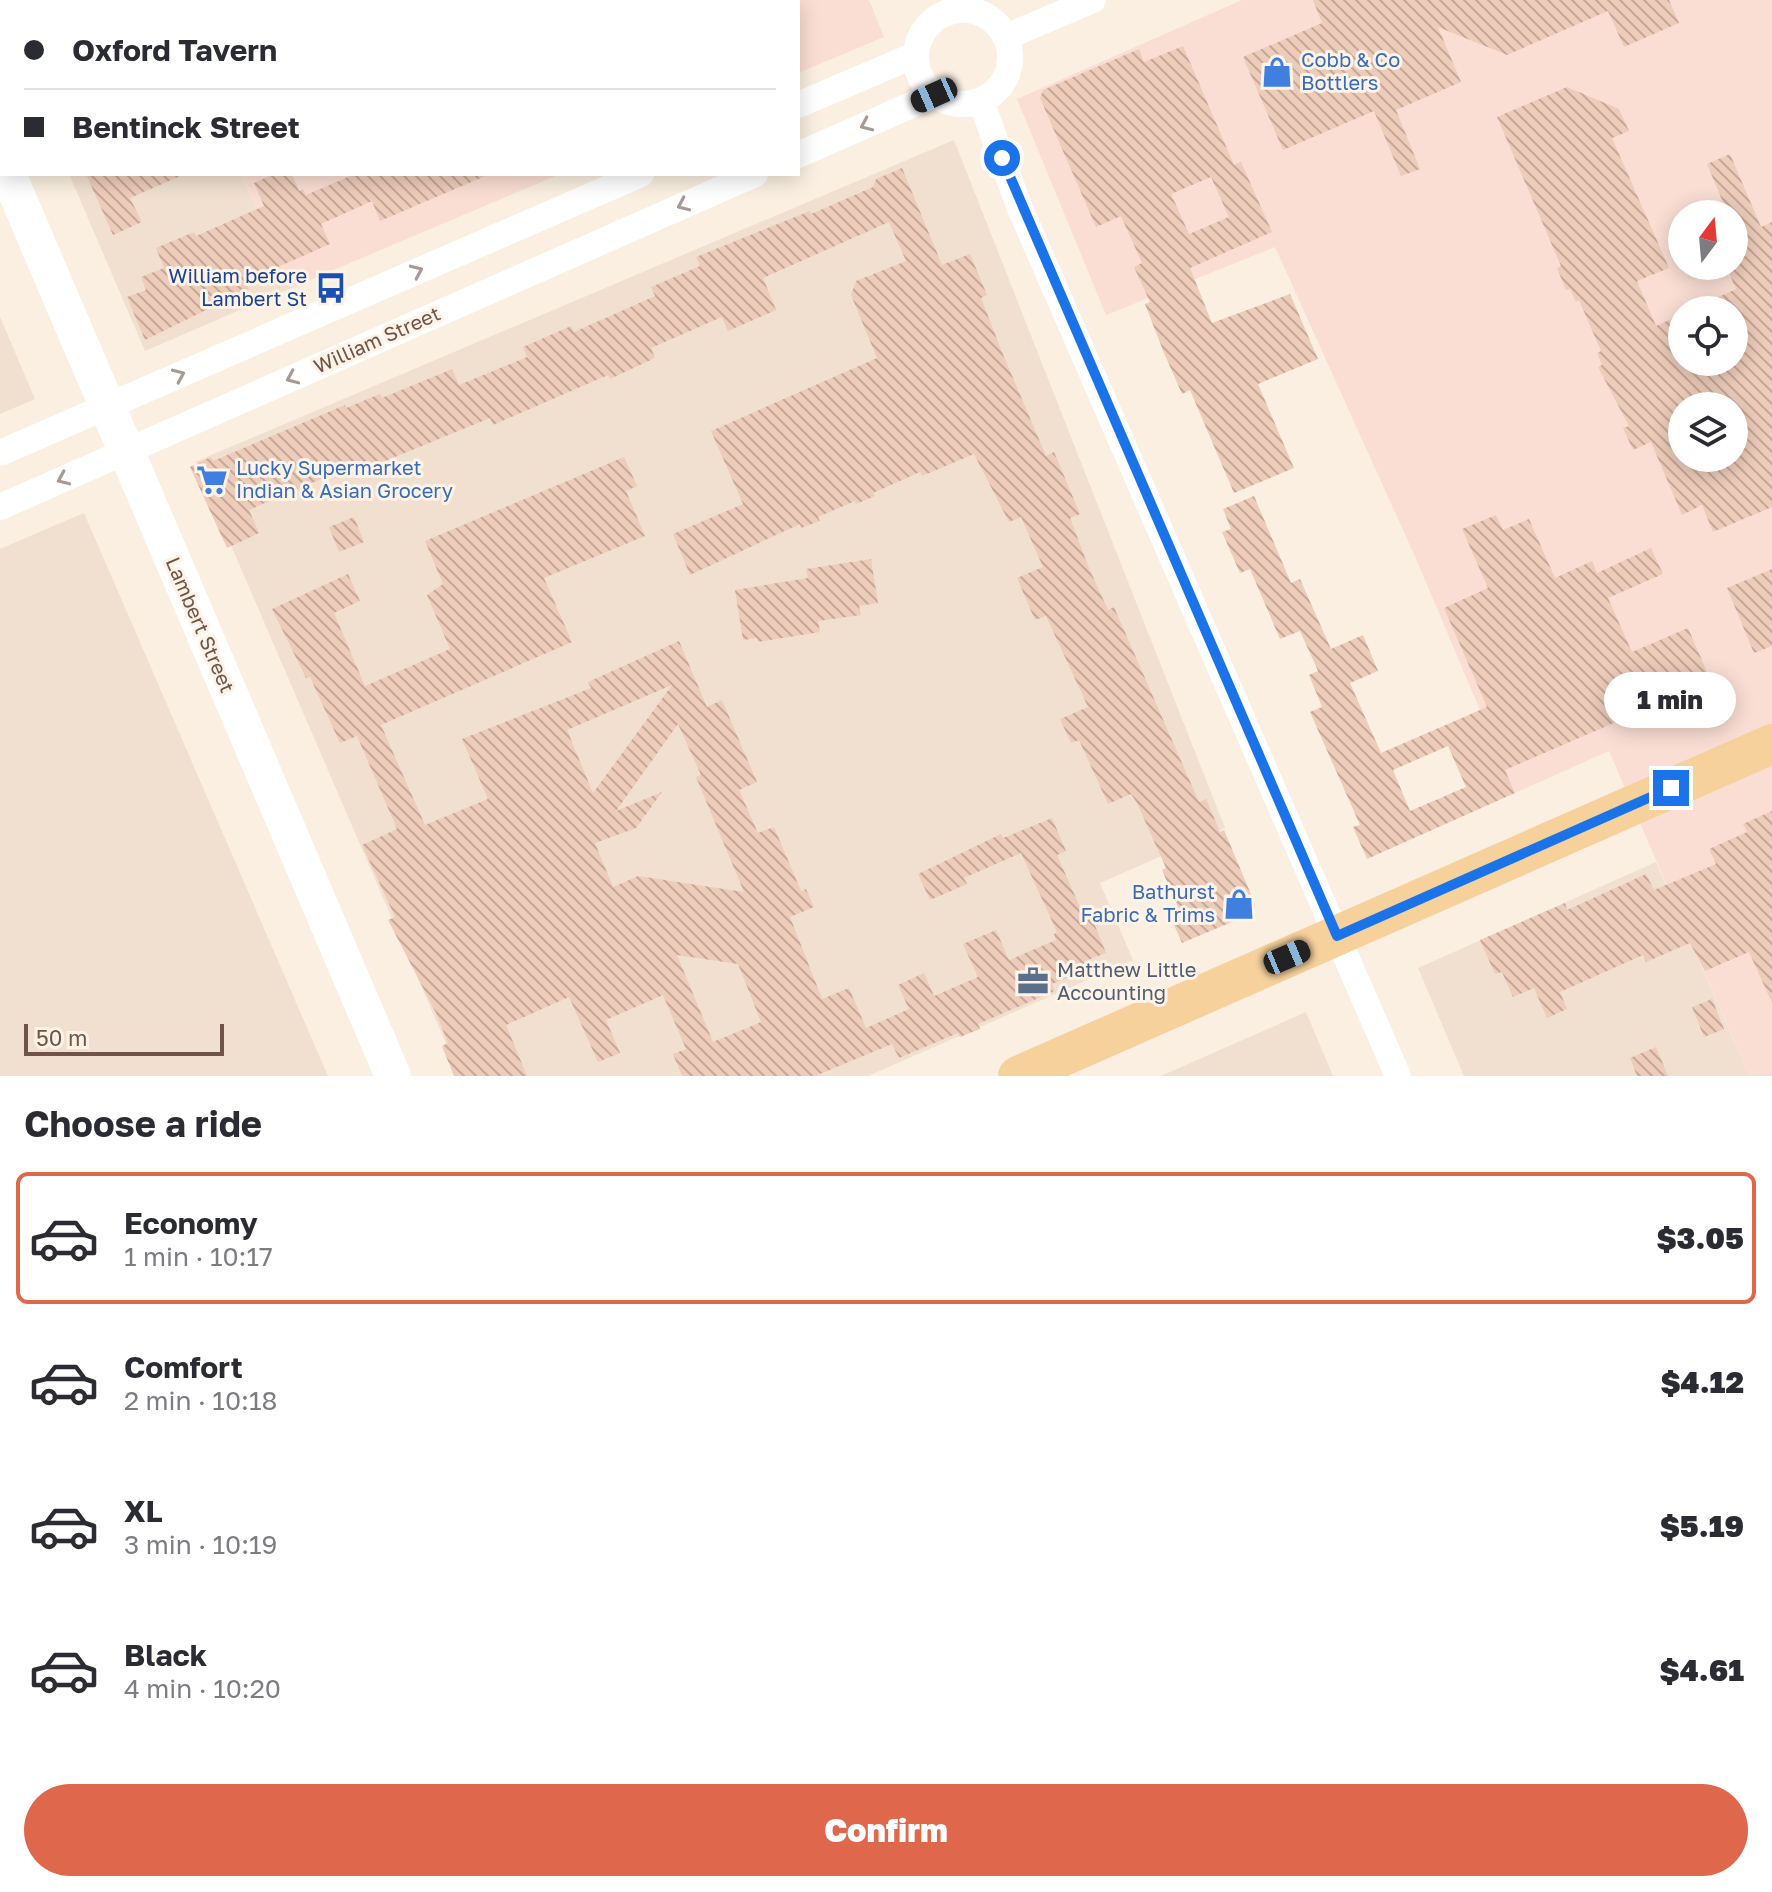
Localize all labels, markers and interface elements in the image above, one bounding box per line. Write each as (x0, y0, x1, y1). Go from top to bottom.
text: Oxford Tavern (72, 32, 277, 68)
place label: Cobb & Co Bottlers (1301, 47, 1400, 94)
shop icon: Cobb & Co Bottlers (1260, 55, 1294, 89)
car (907, 74, 961, 116)
text: Bentinck Street (72, 109, 300, 145)
one-way arrow (860, 115, 874, 131)
route start (984, 140, 1020, 176)
one-way arrow (677, 196, 692, 212)
north arrow (1668, 200, 1748, 280)
map controls (1668, 200, 1748, 472)
place label: William before Lambert St (168, 263, 307, 310)
one-way arrow (409, 265, 423, 281)
bus stop icon: William before Lambert St (314, 271, 348, 305)
button: locate (1668, 296, 1748, 376)
street label: William Street (310, 300, 444, 378)
one-way arrow (286, 368, 300, 384)
one-way arrow (170, 369, 185, 385)
button: layers (1668, 392, 1748, 472)
place label: Lucky Supermarket Indian & Asian Grocery (236, 455, 453, 502)
supermarket icon: Lucky Supermarket Indian & Asian Grocery (195, 463, 229, 497)
one-way arrow (57, 469, 71, 485)
street label: Lambert Street (162, 553, 240, 696)
callout: 1 min (1605, 672, 1737, 728)
text: 1 min (1637, 684, 1703, 715)
route end (1653, 770, 1689, 806)
place label: Bathurst Fabric & Trims (1080, 879, 1215, 926)
shop icon: Bathurst Fabric & Trims (1222, 887, 1256, 921)
car (1260, 937, 1314, 977)
place label: Matthew Little Accounting (1057, 957, 1196, 1004)
office icon: Matthew Little Accounting (1016, 964, 1050, 998)
scale bar (24, 1020, 224, 1056)
text: 50 m (36, 1024, 87, 1051)
text: Choose a ride (24, 1102, 262, 1145)
icon: car (28, 1202, 100, 1274)
text: Economy (124, 1205, 258, 1241)
text: $3.05 (1656, 1220, 1744, 1256)
text: 1 min · 10:17 (124, 1241, 273, 1272)
icon: car (28, 1346, 100, 1418)
text: Comfort (124, 1349, 243, 1385)
text: $4.12 (1661, 1364, 1744, 1400)
text: 2 min · 10:18 (124, 1385, 277, 1416)
icon: car (28, 1490, 100, 1562)
text: XL (124, 1493, 163, 1529)
text: $5.19 (1660, 1508, 1744, 1544)
text: 3 min · 10:19 (124, 1529, 277, 1560)
icon: car (28, 1634, 100, 1706)
text: Black (124, 1637, 207, 1673)
text: $4.61 (1660, 1652, 1744, 1688)
text: 4 min · 10:20 (124, 1673, 281, 1704)
button: Confirm (24, 1784, 1748, 1876)

